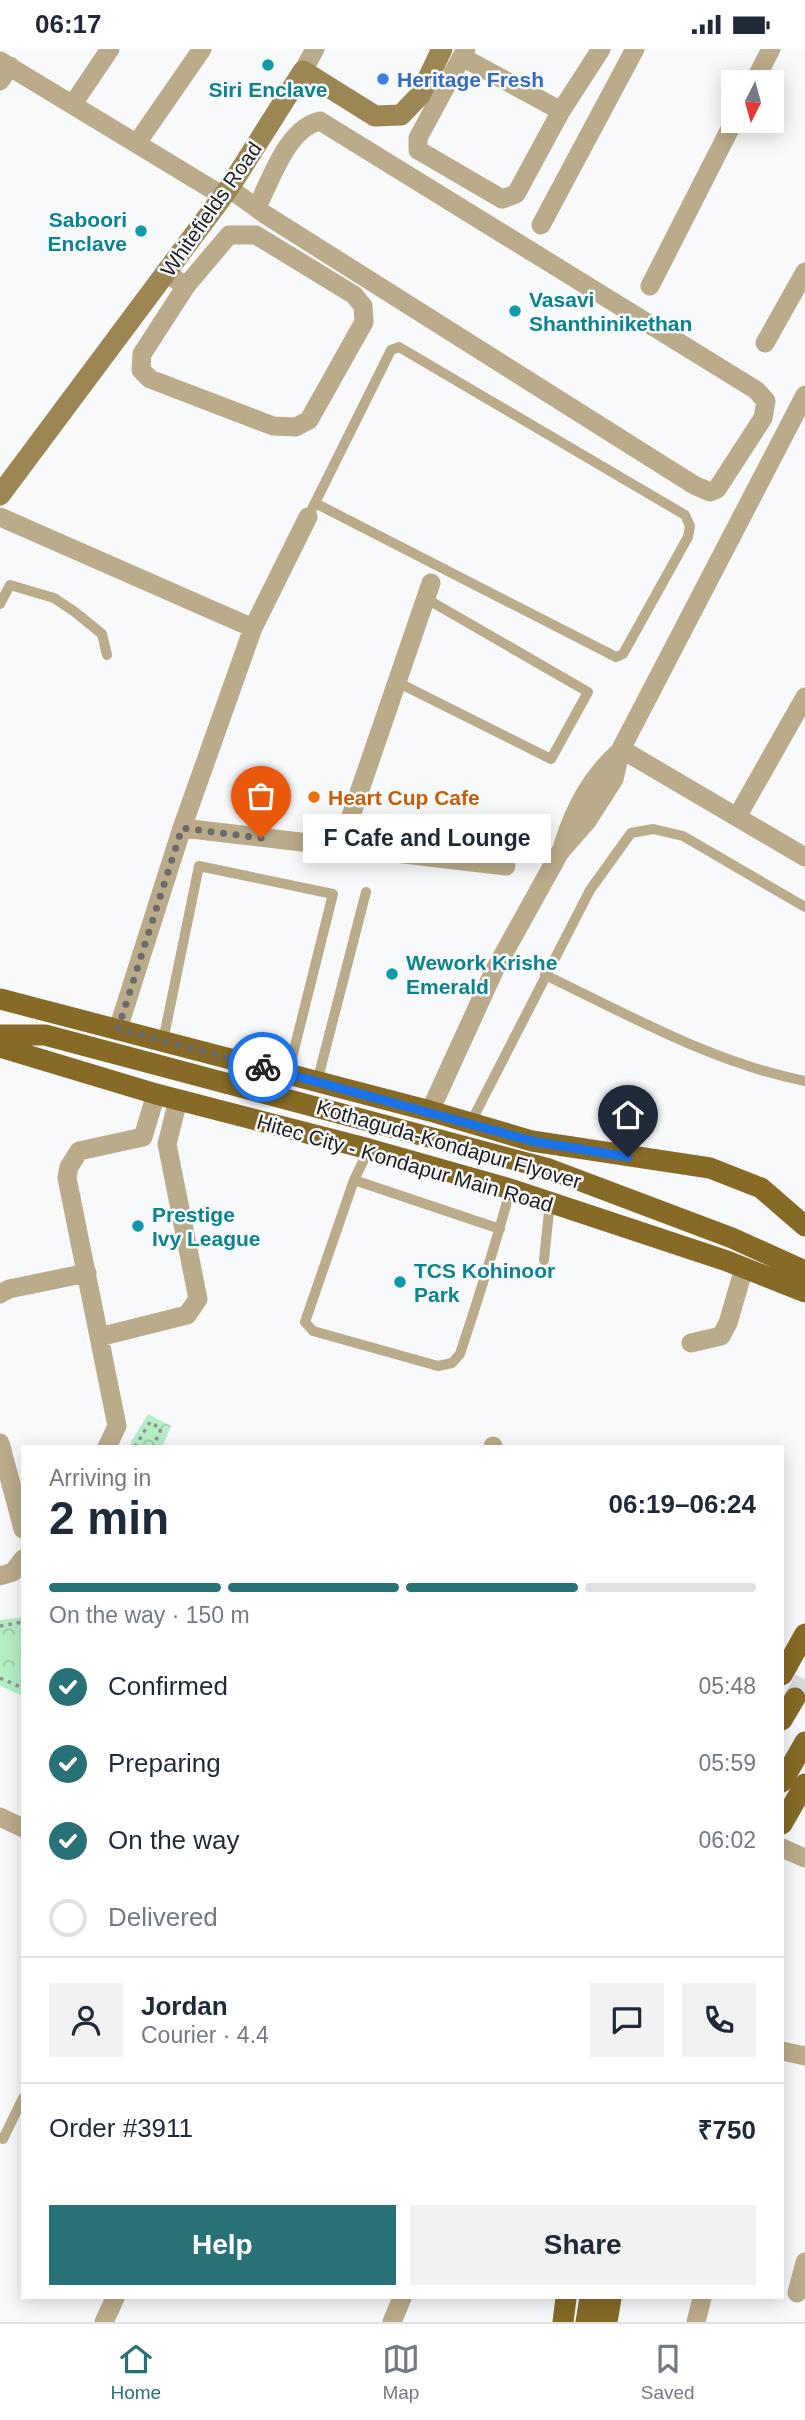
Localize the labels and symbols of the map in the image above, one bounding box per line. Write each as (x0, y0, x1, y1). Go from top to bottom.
marker: Siri Enclave (260, 57, 276, 73)
place label: Heritage Fresh (397, 68, 544, 91)
north arrow (721, 70, 784, 133)
marker: Heritage Fresh (375, 71, 391, 87)
place label: Siri Enclave (208, 78, 328, 101)
street label: Whitefields Road (156, 137, 266, 281)
place label: Saboori Enclave (48, 208, 127, 255)
marker: Saboori Enclave (133, 223, 149, 239)
place label: Vasavi Shanthinikethan (529, 288, 692, 335)
marker: Vasavi Shanthinikethan (507, 303, 523, 319)
pin (231, 766, 291, 838)
place label: Heart Cup Cafe (328, 786, 480, 809)
marker: Heart Cup Cafe (306, 789, 322, 805)
callout: F Cafe and Lounge (303, 813, 552, 863)
place label: Wework Krishe Emerald (406, 951, 557, 998)
marker: Wework Krishe Emerald (384, 966, 400, 982)
courier (228, 1032, 298, 1102)
pin (598, 1085, 658, 1157)
street label: Kothaguda-Kondapur Flyover (314, 1095, 584, 1193)
street label: Hitec City - Kondapur Main Road (254, 1110, 556, 1216)
place label: Prestige Ivy League (152, 1203, 261, 1250)
marker: Prestige Ivy League (130, 1218, 146, 1234)
place label: TCS Kohinoor Park (414, 1259, 555, 1306)
marker: TCS Kohinoor Park (392, 1274, 408, 1290)

